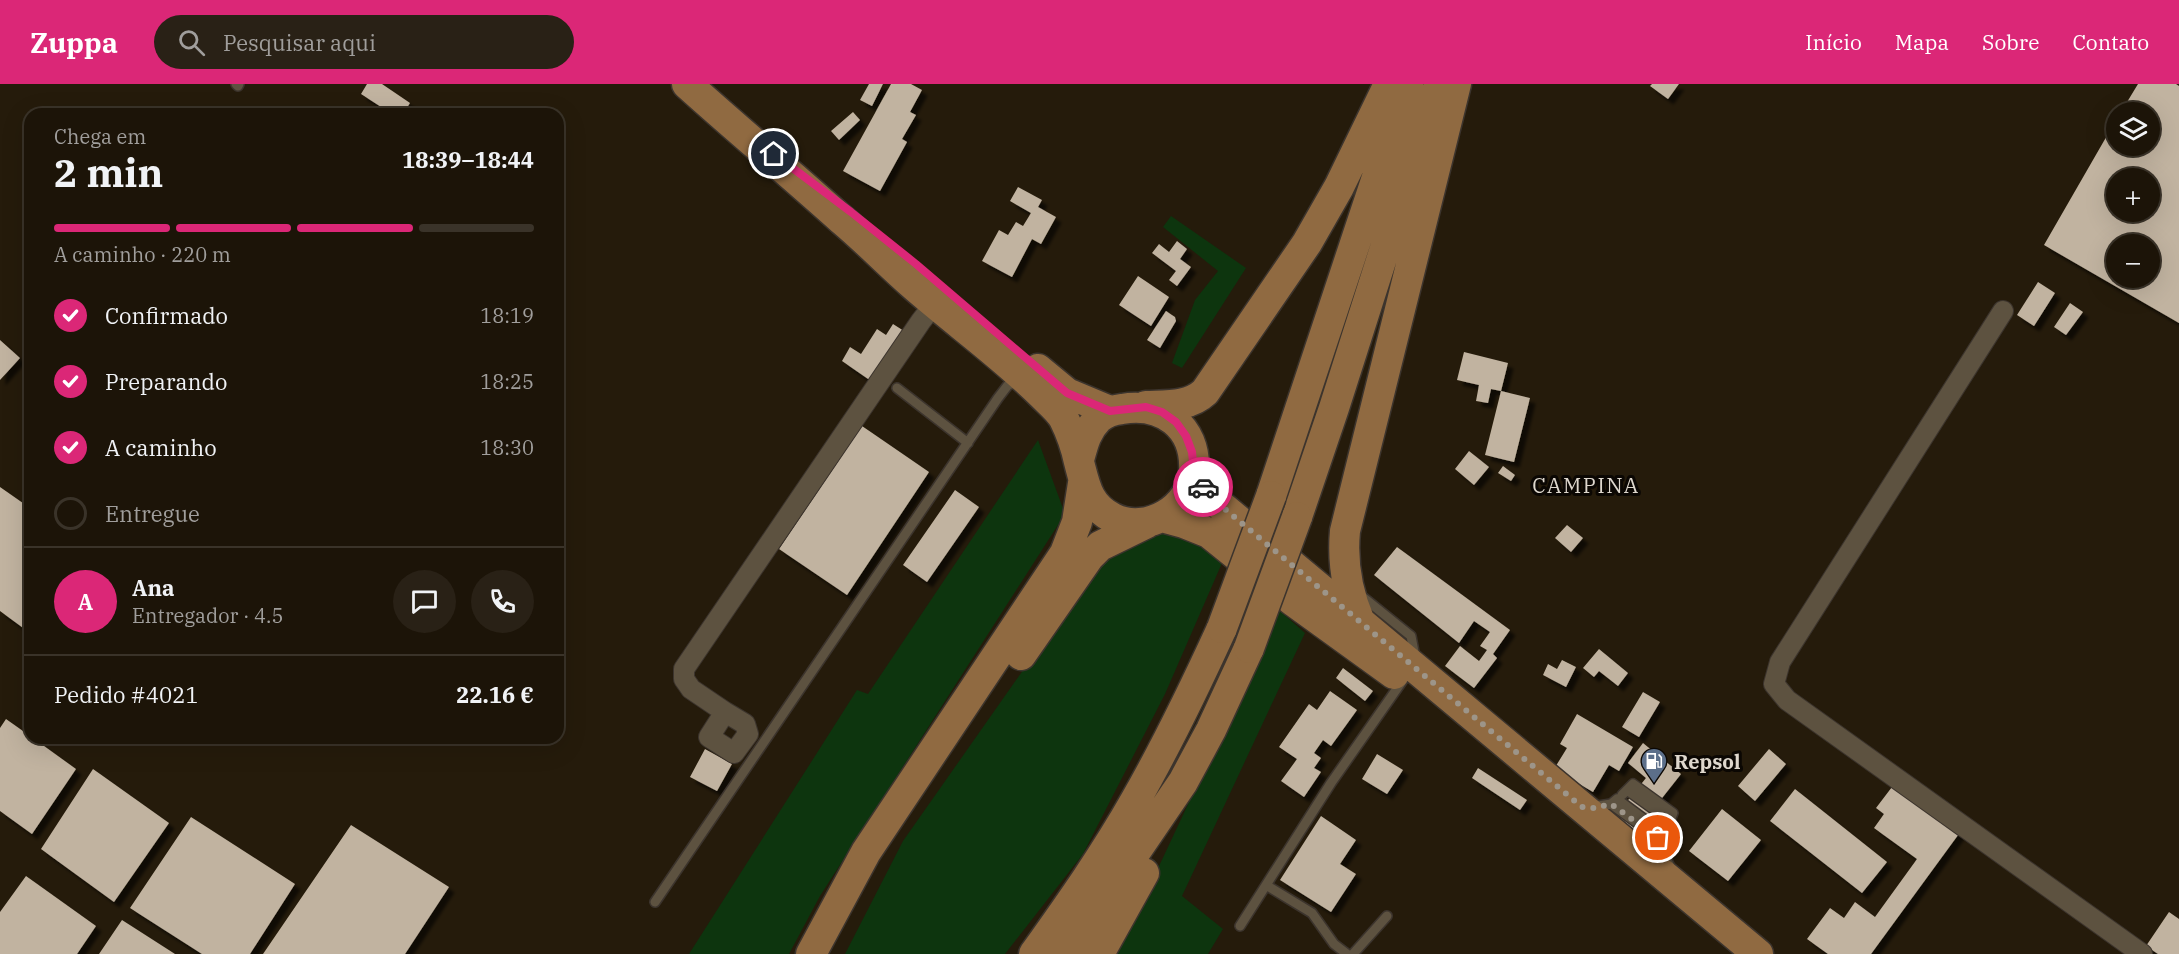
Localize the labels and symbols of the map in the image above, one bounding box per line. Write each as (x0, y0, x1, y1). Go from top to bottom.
pin (748, 128, 799, 179)
courier (1173, 457, 1233, 517)
district label: CAMPINA (1532, 471, 1640, 499)
fuel station icon: Repsol (1639, 746, 1669, 784)
place label: Repsol (1674, 748, 1741, 775)
pin (1632, 812, 1683, 863)

